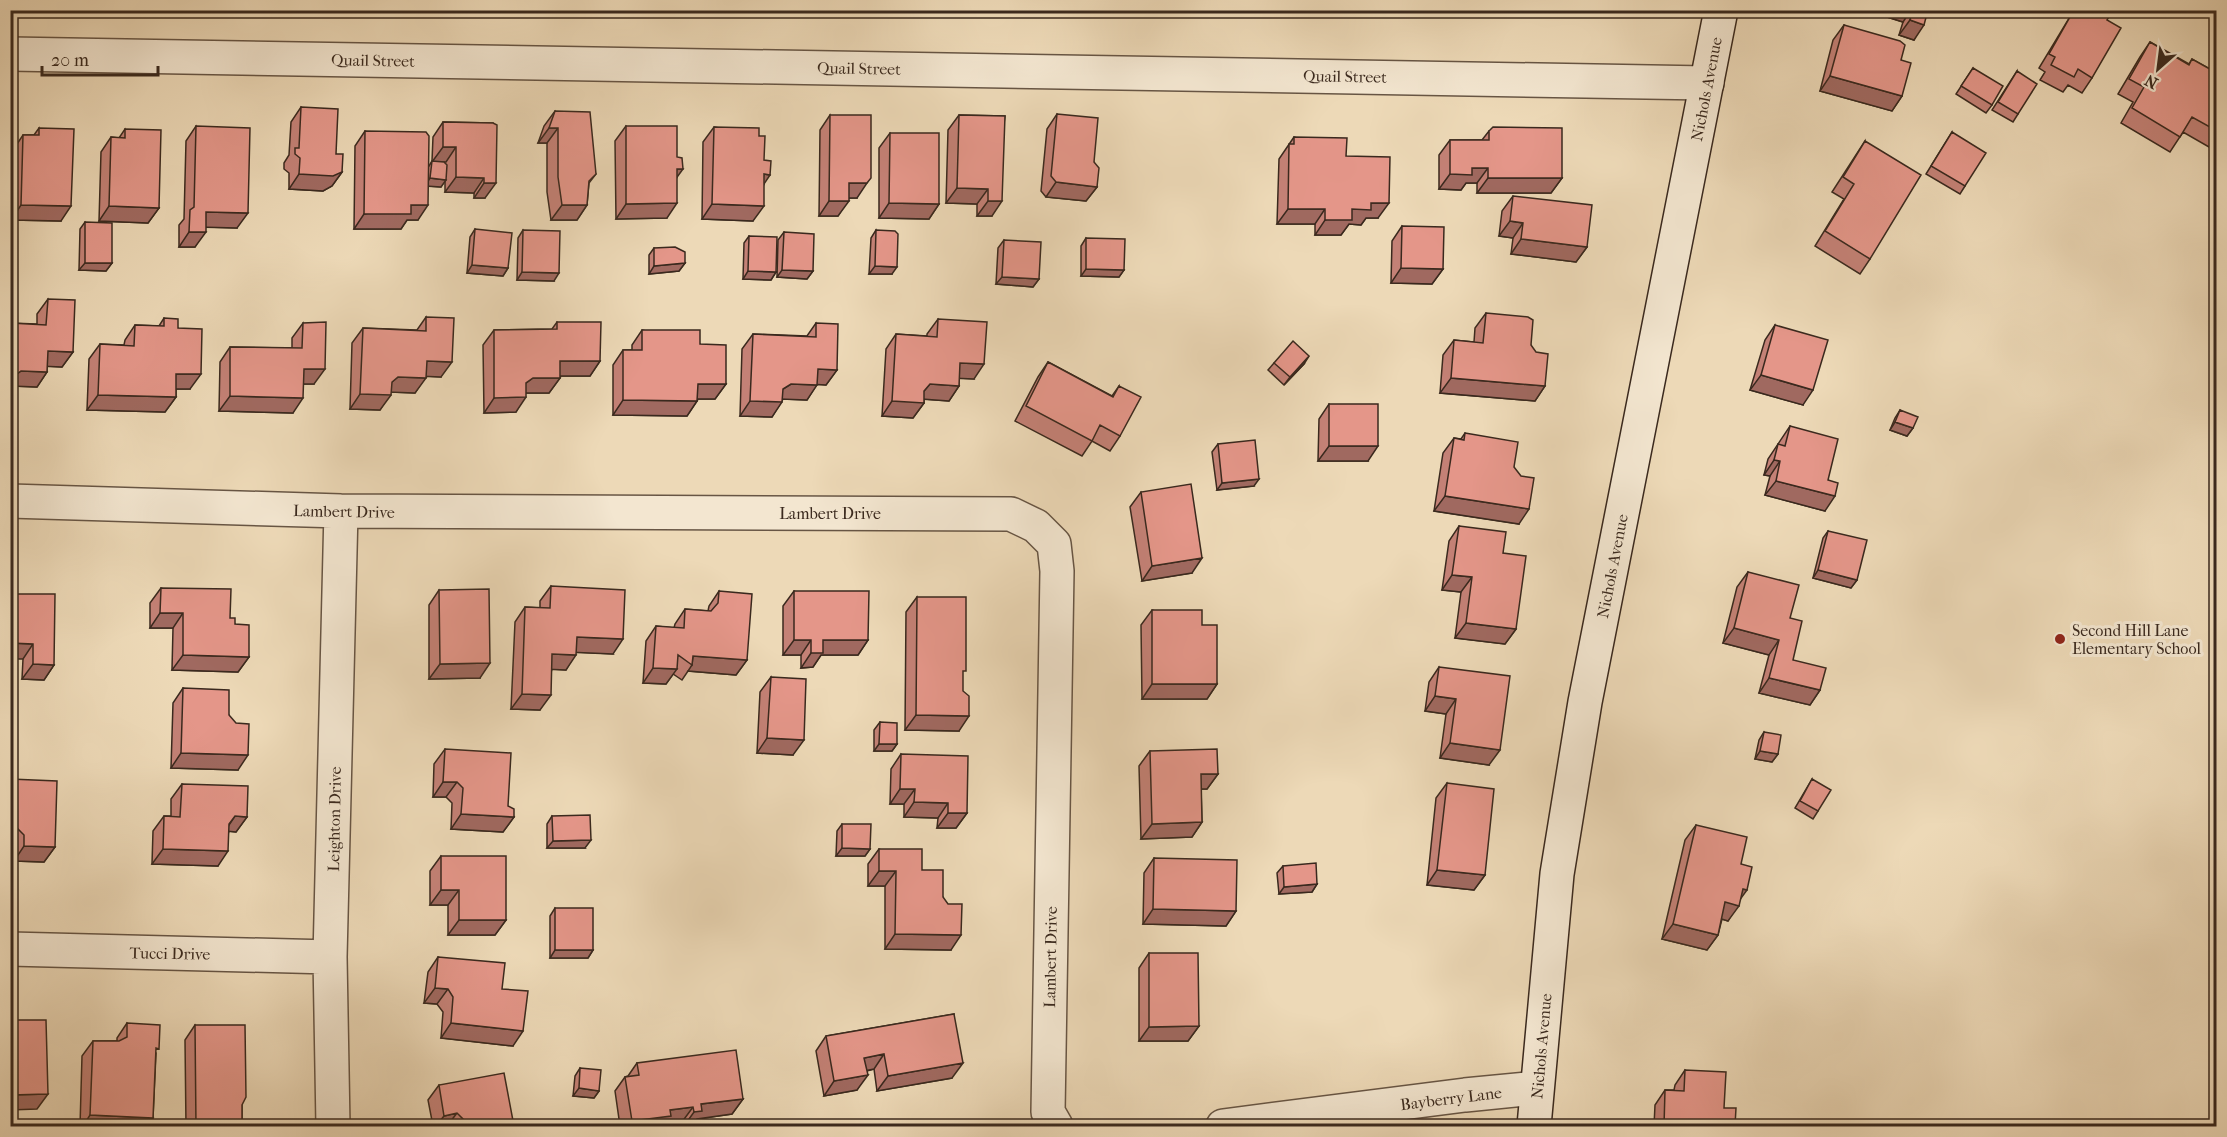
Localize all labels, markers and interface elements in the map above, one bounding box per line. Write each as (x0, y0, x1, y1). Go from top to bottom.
street label: Nichols Avenue (1687, 35, 1726, 143)
scale bar (42, 39, 158, 77)
north arrow (2128, 39, 2188, 99)
text: 20 m (51, 50, 89, 71)
street label: Quail Street (331, 50, 415, 71)
street label: Quail Street (817, 58, 901, 79)
street label: Quail Street (1303, 66, 1387, 87)
text: N (2141, 70, 2161, 93)
street label: Lambert Drive (293, 501, 395, 522)
street label: Lambert Drive (779, 504, 881, 523)
street label: Nichols Avenue (1593, 512, 1632, 620)
place label: Second Hill Lane Elementary School (2072, 621, 2201, 658)
marker: Second Hill Lane Elementary School (2053, 632, 2067, 646)
street label: Leighton Drive (324, 766, 345, 872)
street label: Lambert Drive (1040, 906, 1061, 1008)
street label: Tucci Drive (129, 943, 211, 964)
street label: Nichols Avenue (1527, 992, 1556, 1100)
street label: Bayberry Lane (1399, 1083, 1503, 1114)

